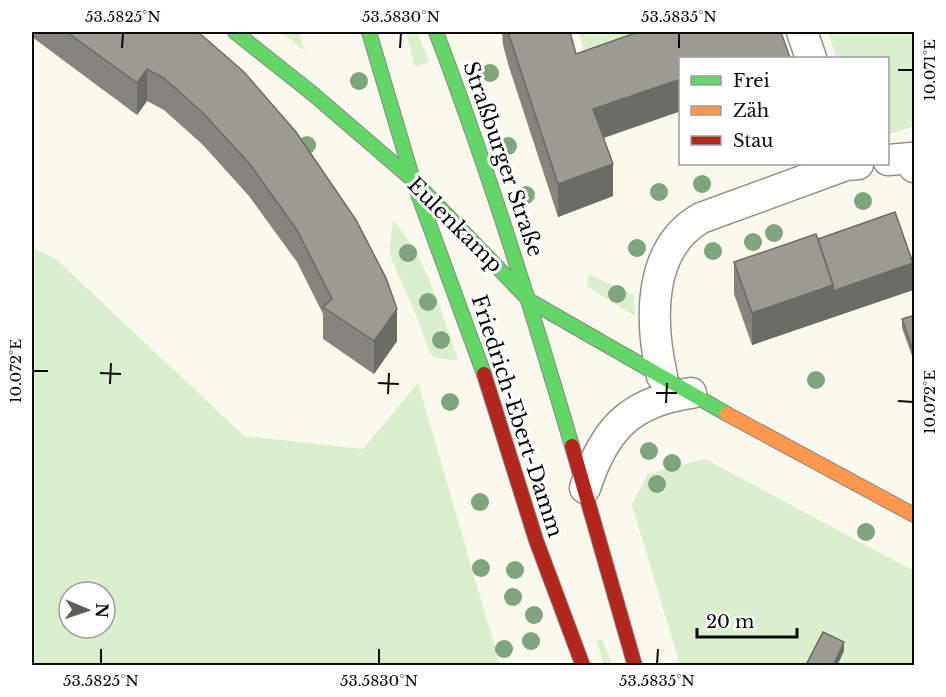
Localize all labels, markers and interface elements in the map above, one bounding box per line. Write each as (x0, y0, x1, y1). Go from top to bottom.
text: 53.5825°N (85, 7, 161, 26)
text: 53.5830°N (362, 7, 440, 26)
text: 53.5835°N (641, 7, 717, 26)
text: 10.071°E (920, 39, 939, 101)
legend (679, 57, 889, 165)
street label: Straßburger Straße (457, 58, 549, 260)
text: Frei (733, 70, 770, 92)
text: Zäh (733, 100, 769, 122)
text: Stau (733, 130, 773, 152)
street label: Eulenkamp (402, 172, 508, 278)
street label: Friedrich-Ebert-Damm (466, 292, 569, 541)
text: 10.072°E (6, 339, 25, 403)
text: 10.072°E (920, 370, 939, 434)
north arrow (57, 580, 117, 640)
scale bar (697, 601, 798, 639)
text: N (92, 603, 112, 618)
text: 20 m (706, 611, 754, 633)
text: 53.5825°N (63, 671, 139, 690)
text: 53.5830°N (340, 671, 418, 690)
text: 53.5835°N (619, 671, 695, 690)

